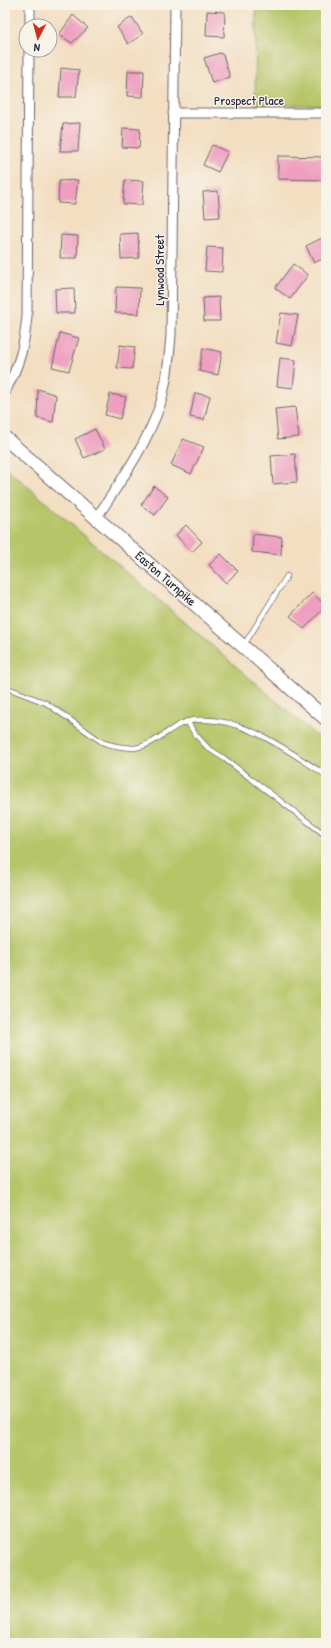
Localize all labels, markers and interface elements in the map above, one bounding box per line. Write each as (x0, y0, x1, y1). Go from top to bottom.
north arrow (18, 18, 58, 58)
text: N (33, 41, 41, 55)
street label: Prospect Place (214, 91, 284, 109)
street label: Lynwood Street (150, 234, 168, 306)
street label: Easton Turnpike (132, 546, 200, 610)

